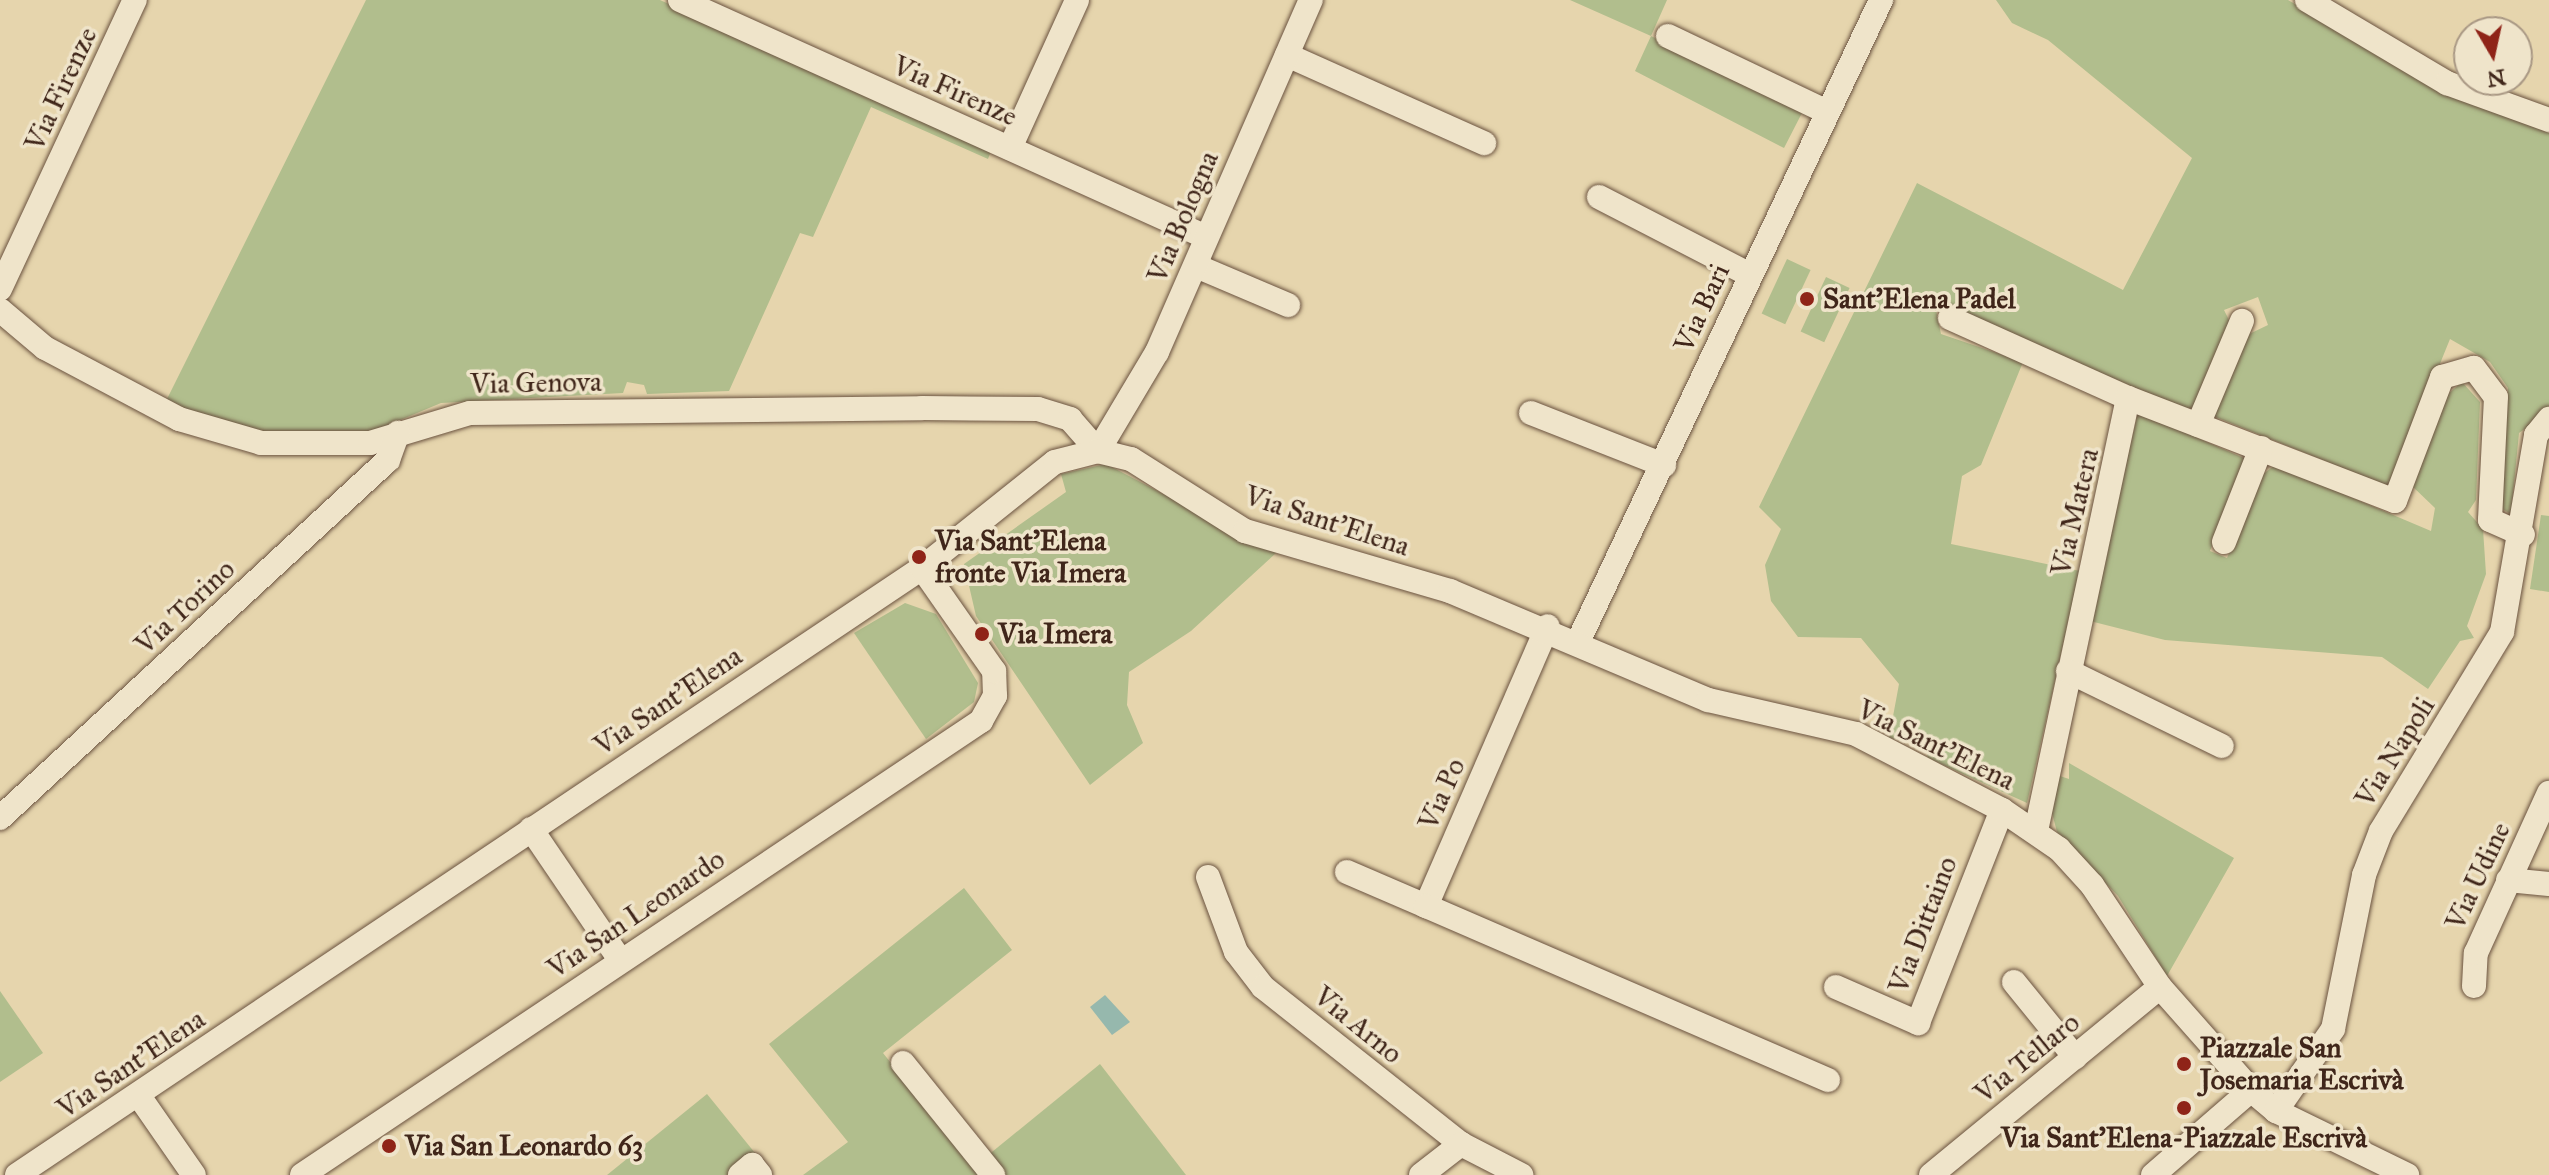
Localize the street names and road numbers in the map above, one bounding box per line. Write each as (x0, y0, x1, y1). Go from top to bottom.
street label: Via Firenze (18, 22, 104, 156)
street label: Via Firenze (888, 49, 1022, 133)
street label: Via Bologna (1140, 146, 1226, 288)
street label: Via Bari (1667, 259, 1737, 357)
street label: Via Genova (470, 365, 602, 401)
street label: Via Matera (2044, 445, 2106, 579)
street label: Via Sant'Elena (1240, 479, 1414, 563)
street label: Via Torino (128, 553, 242, 661)
street label: Via Sant'Elena (588, 639, 748, 763)
street label: Via Napoli (2348, 691, 2442, 813)
street label: Via Sant'Elena (1852, 692, 2020, 798)
street label: Via Po (1411, 753, 1473, 835)
street label: Via Udine (2438, 817, 2518, 935)
street label: Via San Leonardo (541, 842, 731, 986)
street label: Via Dittaino (1882, 852, 1964, 998)
street label: Via Arno (1307, 979, 1409, 1071)
street label: Via Sant'Elena (51, 1002, 211, 1126)
street label: Via Tellaro (1968, 1006, 2086, 1110)

